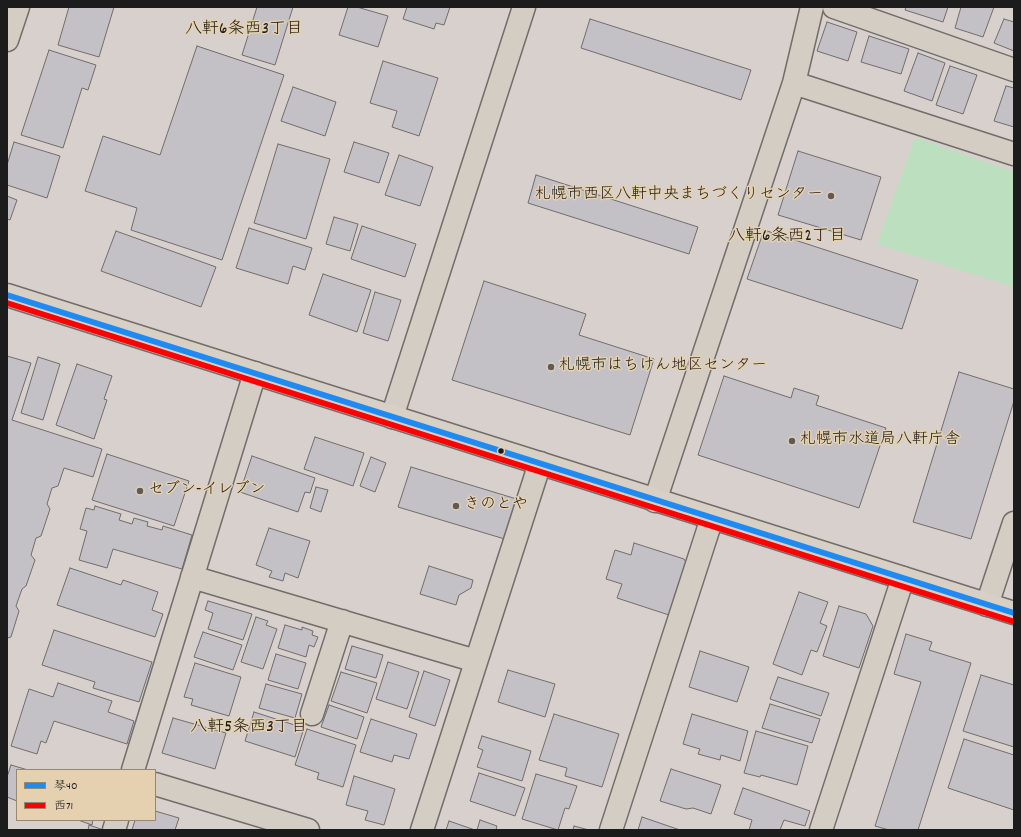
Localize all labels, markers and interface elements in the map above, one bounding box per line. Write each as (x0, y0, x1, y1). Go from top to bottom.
district label: 八軒6条西3丁目 (185, 21, 303, 41)
place label: 札幌市西区八軒中央まちづくりセンター (535, 186, 823, 206)
marker: 札幌市西区八軒中央まちづくりセンター (826, 191, 836, 201)
district label: 八軒6条西2丁目 (728, 228, 846, 248)
place label: 札幌市はちけん地区センター (559, 357, 767, 377)
marker: 札幌市はちけん地区センター (546, 362, 556, 372)
place label: 札幌市水道局八軒庁舎 (800, 431, 960, 451)
marker: 札幌市水道局八軒庁舎 (787, 436, 797, 446)
unlabelled marker (496, 446, 506, 456)
place label: セブン-イレブン (148, 481, 265, 501)
marker: セブン-イレブン (135, 486, 145, 496)
place label: きのとや (464, 496, 528, 516)
marker: きのとや (451, 501, 461, 511)
district label: 八軒5条西3丁目 (190, 719, 308, 739)
legend (16, 769, 156, 821)
text: 琴40 (54, 778, 78, 795)
text: 西71 (54, 798, 73, 815)

